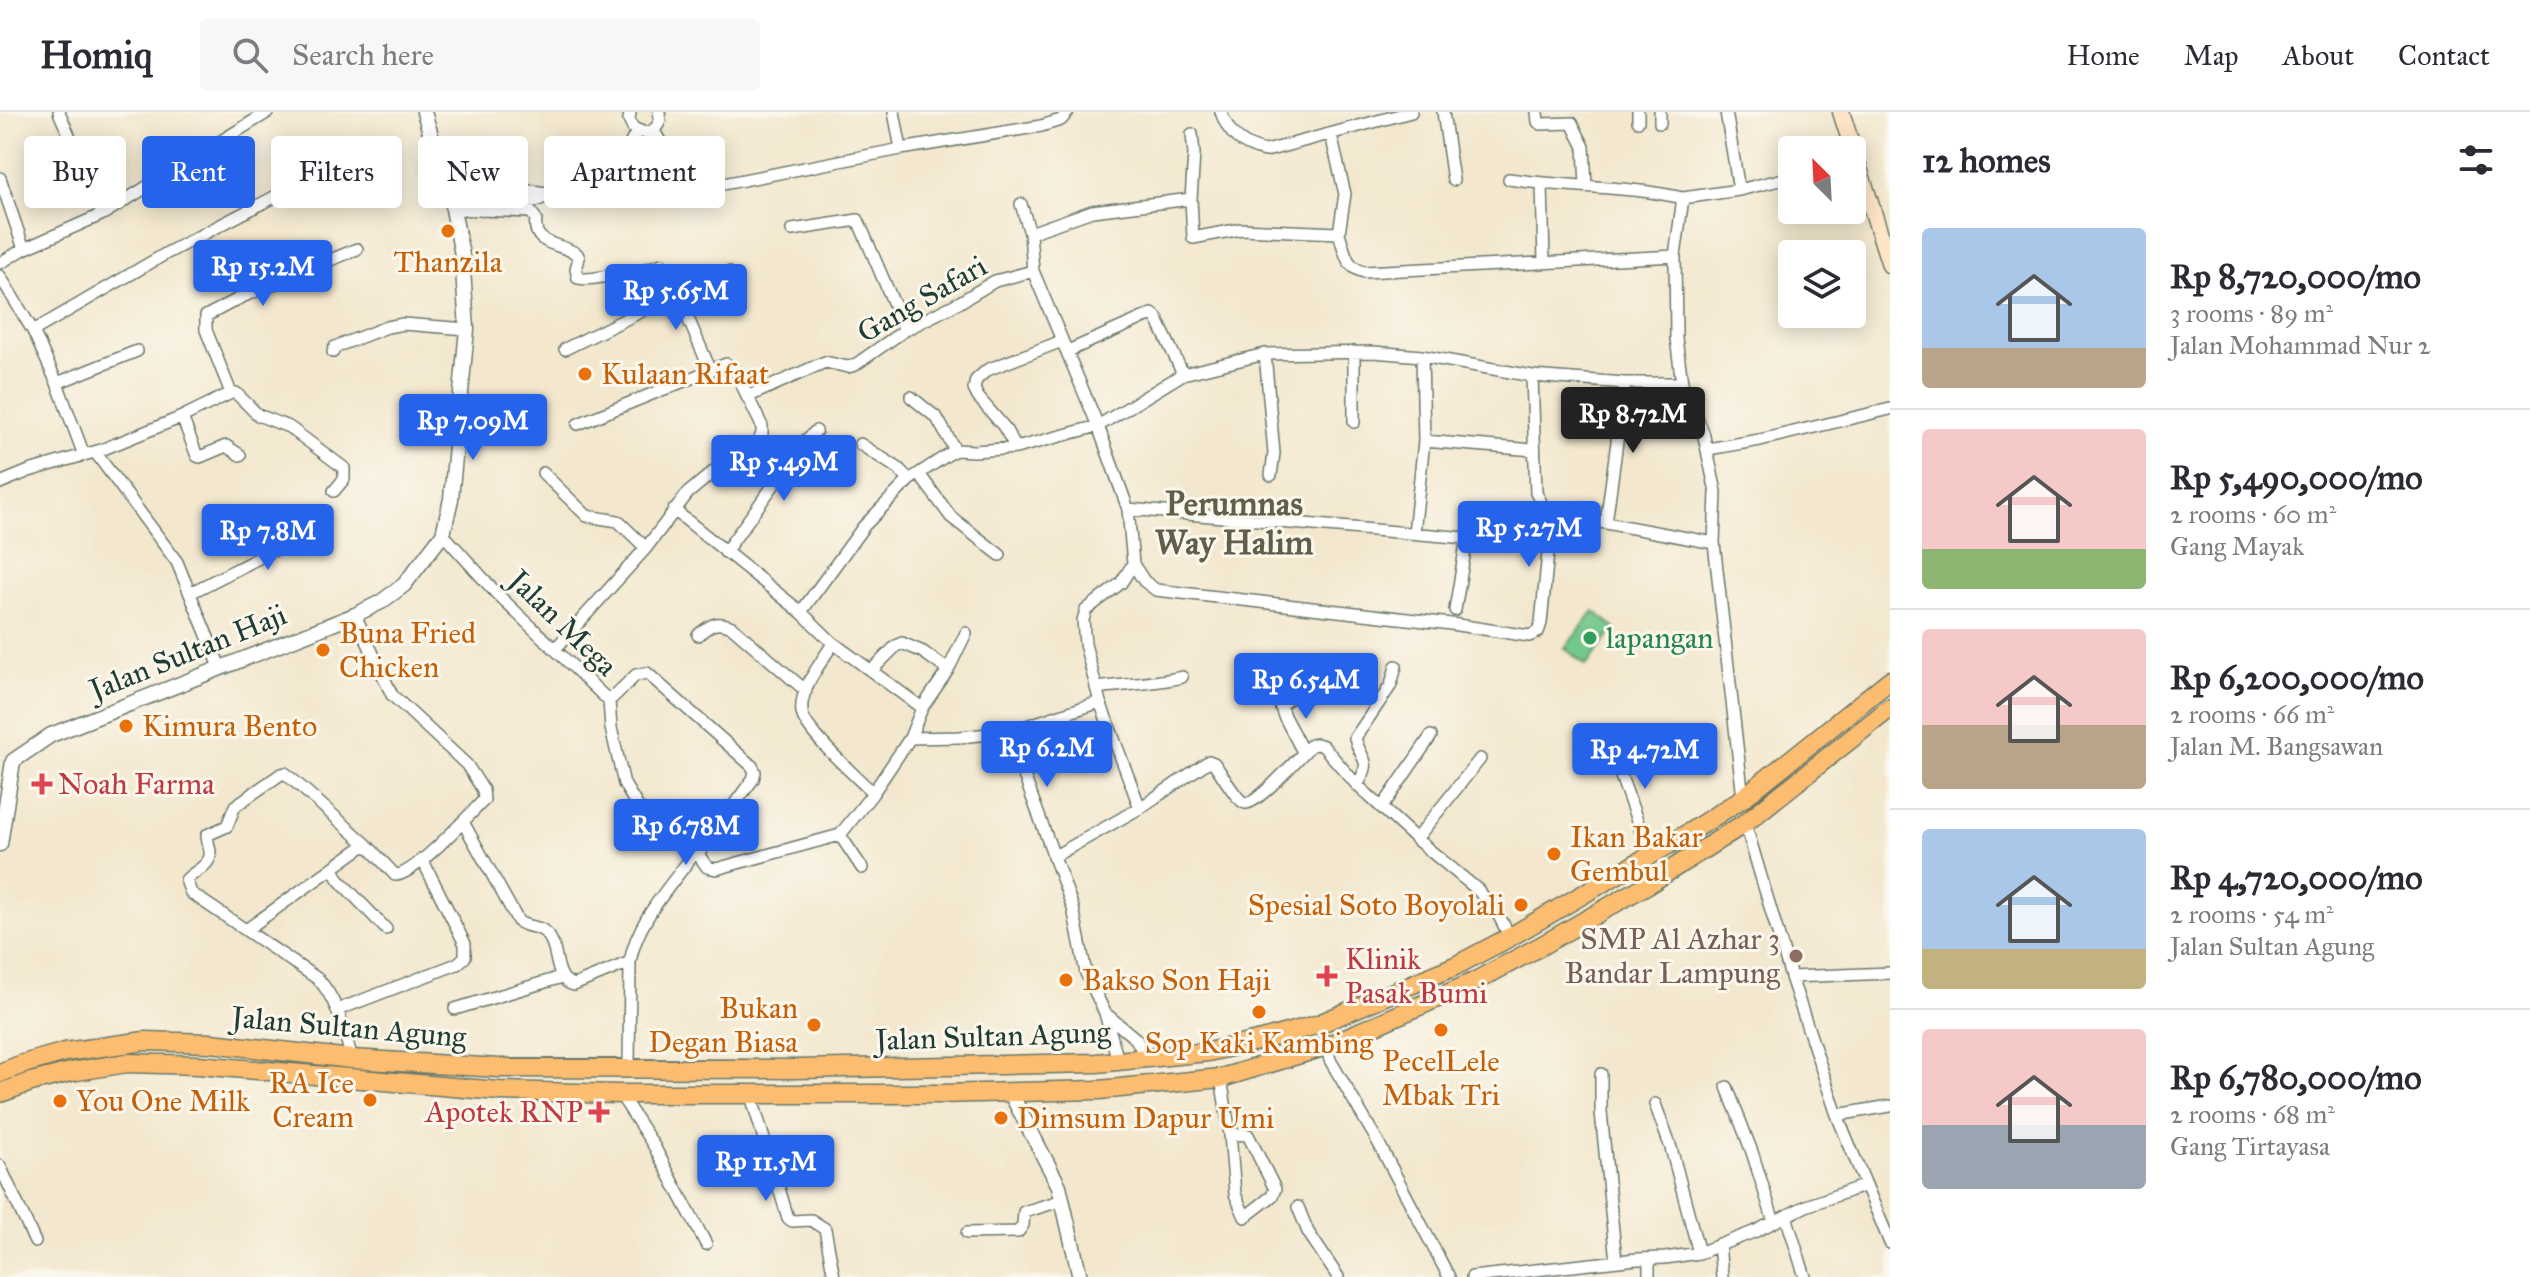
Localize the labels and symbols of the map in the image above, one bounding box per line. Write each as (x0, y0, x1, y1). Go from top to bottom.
north arrow (1778, 136, 1866, 224)
marker: Thanzila (439, 222, 457, 240)
pin: Rp 15.2M (180, 240, 346, 308)
place label: Thanzila (393, 244, 503, 280)
street label: Gang Safari (851, 248, 993, 350)
pin: Rp 5.65M (593, 264, 759, 332)
place label: Kulaan Rifaat (601, 356, 770, 392)
marker: Kulaan Rifaat (576, 365, 594, 383)
pin: Rp 8.72M (1550, 387, 1716, 455)
pin: Rp 7.09M (390, 394, 556, 462)
pin: Rp 5.49M (701, 435, 867, 503)
district label: Perumnas Way Halim (1155, 483, 1314, 563)
pin: Rp 5.27M (1446, 501, 1612, 569)
pin: Rp 7.8M (194, 504, 342, 572)
street label: Jalan Mega (499, 560, 625, 684)
street label: Jalan Sultan Haji (82, 596, 292, 709)
place label: Buna Fried Chicken (339, 615, 476, 685)
place label: lapangan (1606, 620, 1714, 656)
marker: lapangan (1581, 629, 1599, 647)
marker: Buna Fried Chicken (314, 641, 332, 659)
pin: Rp 6.54M (1223, 653, 1389, 721)
place label: Kimura Bento (142, 708, 317, 744)
marker: Kimura Bento (117, 717, 135, 735)
pin: Rp 6.2M (973, 721, 1121, 789)
pin: Rp 4.72M (1562, 723, 1728, 791)
place label: Noah Farma (58, 766, 215, 802)
marker: Noah Farma (33, 775, 51, 793)
pin: Rp 6.78M (603, 799, 769, 867)
place label: Ikan Bakar Gembul (1570, 819, 1703, 889)
marker: Ikan Bakar Gembul (1545, 845, 1563, 863)
place label: Spesial Soto Boyolali (1248, 887, 1505, 923)
marker: Spesial Soto Boyolali (1512, 896, 1530, 914)
place label: SMP Al Azhar 3 Bandar Lampung (1565, 921, 1781, 991)
place label: Klinik Pasak Bumi (1345, 941, 1488, 1011)
marker: SMP Al Azhar 3 Bandar Lampung (1787, 947, 1805, 965)
place label: Bakso Son Haji (1082, 962, 1271, 998)
marker: Klinik Pasak Bumi (1316, 965, 1338, 987)
marker: Bakso Son Haji (1057, 971, 1075, 989)
place label: Bukan Degan Biasa (648, 990, 798, 1060)
street label: Jalan Sultan Agung (227, 999, 469, 1055)
marker: Sop Kaki Kambing (1250, 1003, 1268, 1021)
street label: Jalan Sultan Agung (872, 1014, 1112, 1058)
marker: Bukan Degan Biasa (805, 1016, 823, 1034)
marker: PecelLele Mbak Tri (1432, 1021, 1450, 1039)
place label: Sop Kaki Kambing (1145, 1025, 1374, 1061)
place label: PecelLele Mbak Tri (1382, 1043, 1500, 1113)
place label: RA Ice Cream (269, 1065, 354, 1135)
place label: You One Milk (76, 1083, 250, 1119)
marker: RA Ice Cream (361, 1091, 379, 1109)
marker: You One Milk (51, 1092, 69, 1110)
place label: Apotek RNP (423, 1094, 583, 1130)
place label: Dimsum Dapur Umi (1017, 1100, 1274, 1136)
marker: Apotek RNP (590, 1103, 608, 1121)
marker: Dimsum Dapur Umi (992, 1109, 1010, 1127)
pin: Rp 11.5M (683, 1135, 849, 1203)

